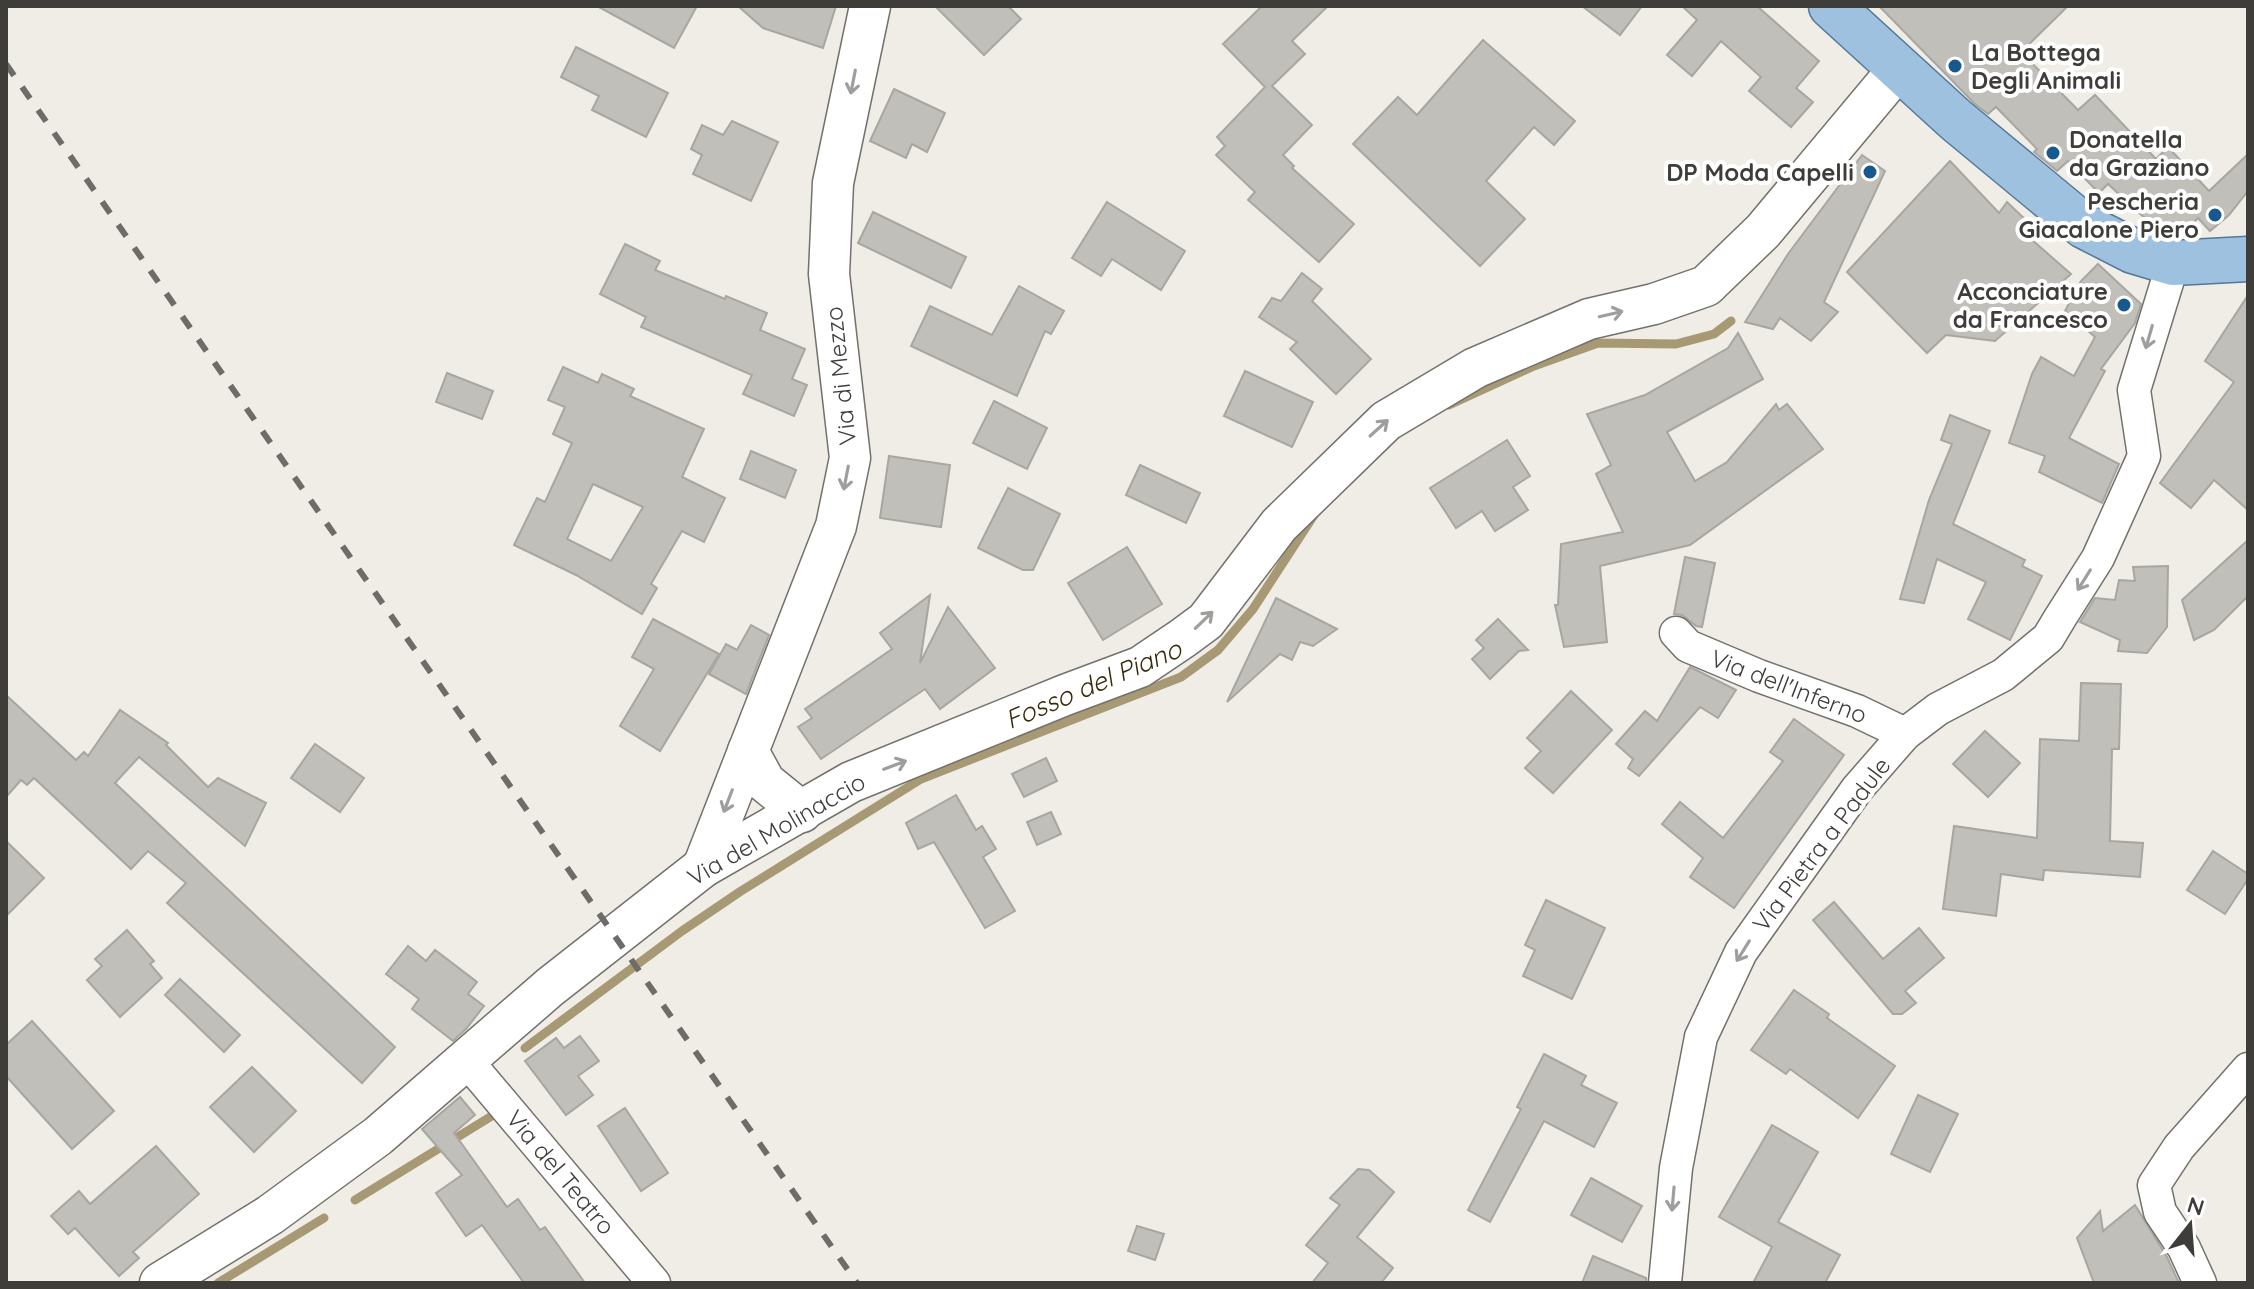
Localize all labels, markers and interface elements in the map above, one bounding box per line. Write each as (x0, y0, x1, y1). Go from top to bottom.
place label: La Bottega Degli Animali (1971, 37, 2121, 95)
marker: La Bottega Degli Animali (1946, 57, 1964, 75)
one-way arrow (844, 69, 859, 94)
place label: Donatella da Graziano (2069, 124, 2209, 182)
marker: Donatella da Graziano (2044, 144, 2062, 162)
place label: DP Moda Capelli (1666, 157, 1854, 187)
marker: DP Moda Capelli (1861, 163, 1879, 181)
place label: Pescheria Giacalone Piero (2018, 186, 2199, 244)
marker: Pescheria Giacalone Piero (2206, 206, 2224, 224)
place label: Acconciature da Francesco (1953, 276, 2108, 334)
marker: Acconciature da Francesco (2115, 296, 2133, 314)
street label: Via di Mezzo (818, 305, 862, 447)
one-way arrow (1597, 306, 1623, 321)
one-way arrow (2140, 324, 2155, 350)
one-way arrow (1369, 419, 1389, 438)
one-way arrow (837, 465, 852, 491)
one-way arrow (2075, 568, 2091, 591)
one-way arrow (1194, 611, 1213, 630)
water label: Fosso del Piano (1000, 632, 1187, 736)
street label: Via dell'Inferno (1707, 642, 1871, 730)
street label: Via Pietra a Padule (1746, 751, 1896, 937)
one-way arrow (882, 757, 907, 771)
street label: Via del Molinaccio (682, 766, 870, 892)
one-way arrow (720, 788, 734, 813)
one-way arrow (1735, 939, 1751, 962)
street label: Via del Teatro (500, 1104, 622, 1240)
one-way arrow (1666, 1185, 1681, 1211)
north arrow (2150, 1185, 2230, 1265)
text: N (2184, 1190, 2208, 1222)

